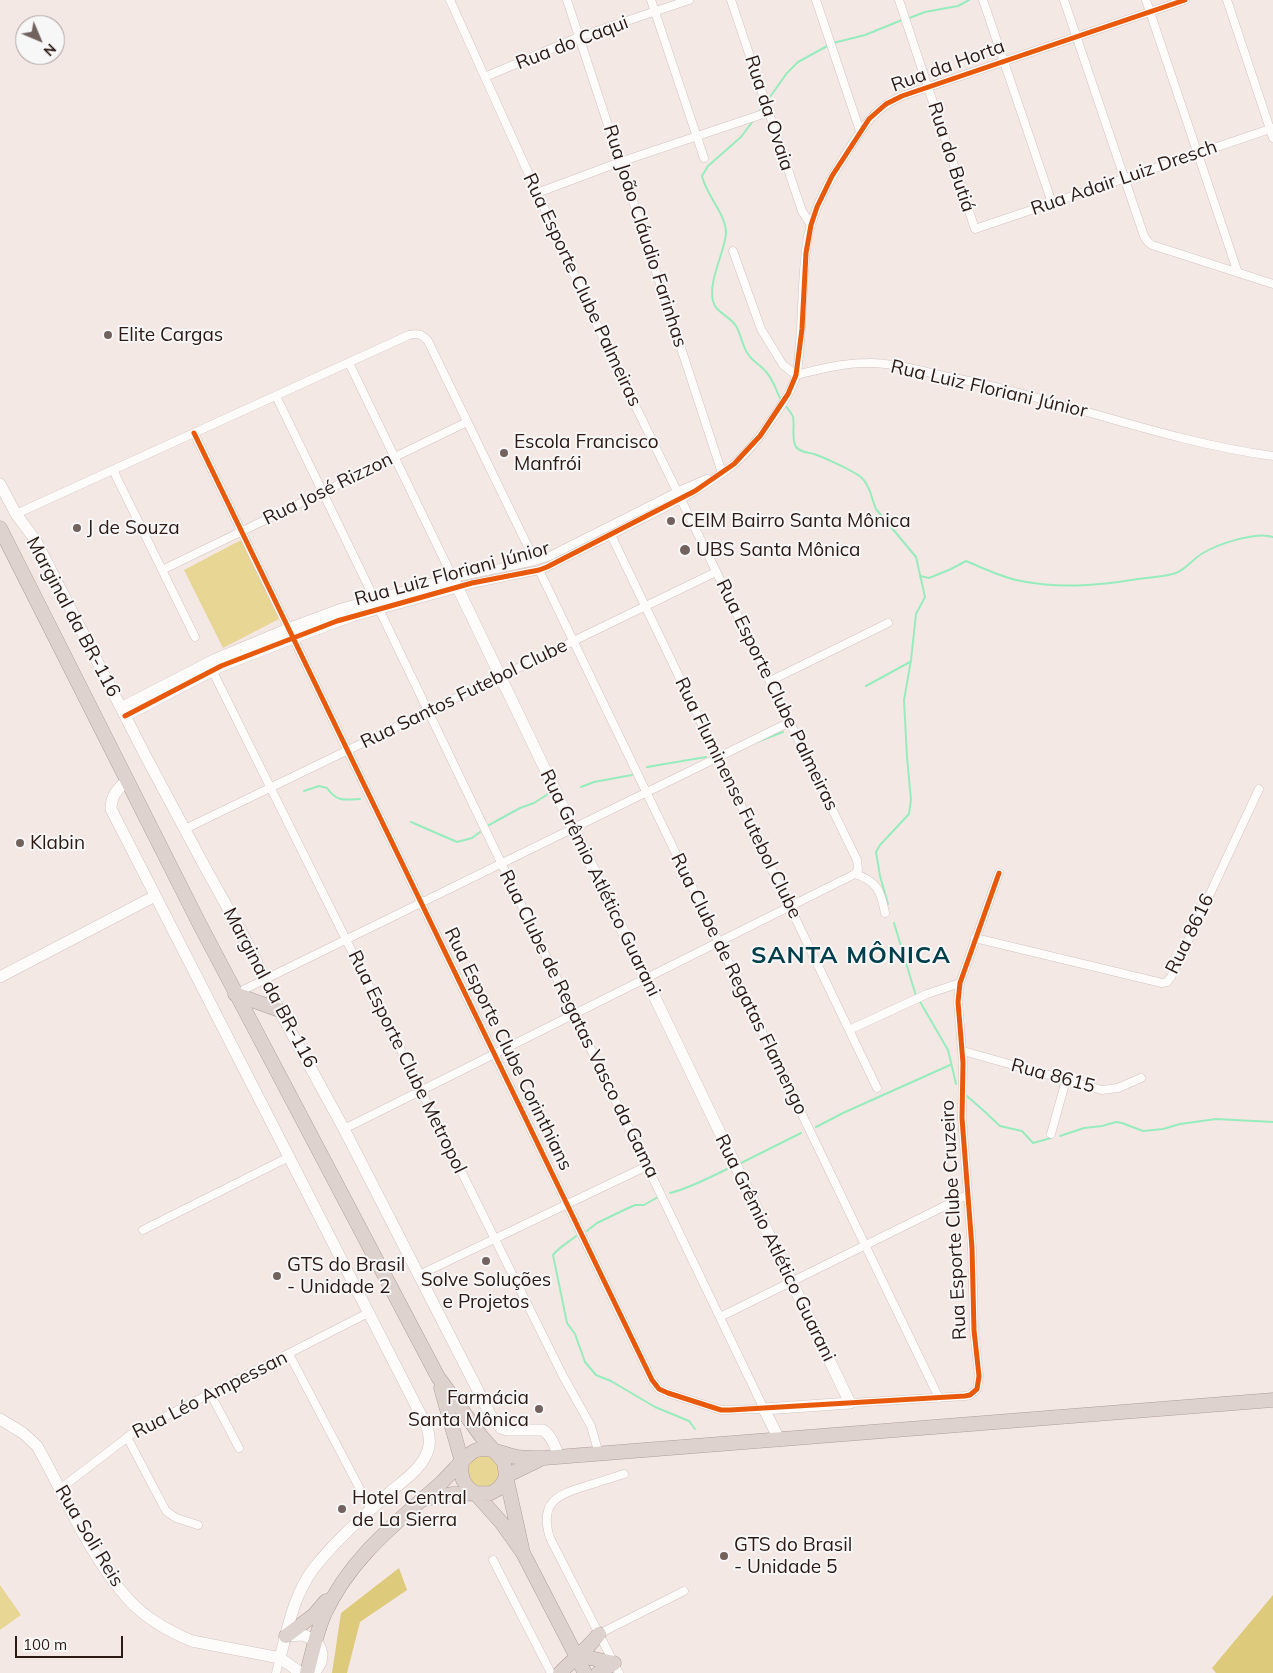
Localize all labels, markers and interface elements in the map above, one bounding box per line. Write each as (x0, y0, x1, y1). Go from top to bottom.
street label: Rua do Caqui (513, 11, 631, 75)
north arrow (15, 15, 65, 65)
street label: Rua da Horta (888, 35, 1008, 97)
text: N (40, 40, 60, 60)
street label: Rua da Ovaia (740, 52, 798, 174)
street label: Rua do Butiá (923, 99, 979, 215)
street label: Rua João Cláudio Farinhas (598, 122, 692, 350)
street label: Rua Adair Luiz Dresch (1028, 135, 1220, 221)
street label: Rua Esporte Clube Palmeiras (518, 170, 646, 410)
place label: Elite Cargas (118, 324, 223, 346)
marker: Elite Cargas (102, 329, 114, 341)
street label: Rua Luiz Floriani Júnior (888, 355, 1090, 423)
place label: Escola Francisco Manfrói (514, 431, 659, 475)
marker: Escola Francisco Manfrói (498, 447, 510, 459)
street label: Rua José Rizzon (259, 448, 397, 530)
place label: CEIM Bairro Santa Mônica (681, 510, 911, 532)
marker: CEIM Bairro Santa Mônica (665, 515, 677, 527)
place label: J de Souza (87, 517, 180, 539)
marker: J de Souza (71, 522, 83, 534)
street label: Marginal da BR-116 (21, 533, 125, 701)
street label: Rua Luiz Floriani Júnior (352, 537, 552, 611)
place label: UBS Santa Mônica (696, 539, 861, 561)
marker: UBS Santa Mônica (678, 543, 692, 557)
street label: Rua Esporte Clube Palmeiras (711, 576, 843, 814)
street label: Rua Santos Futebol Clube (357, 634, 571, 754)
street label: Rua Fluminense Futebol Clube (670, 674, 806, 922)
street label: Rua Grêmio Atlético Guarani (535, 766, 665, 1000)
place label: Klabin (30, 832, 85, 854)
marker: Klabin (14, 837, 26, 849)
street label: Rua Clube de Regatas Flamengo (666, 850, 812, 1118)
street label: Rua Clube de Regatas Vasco da Gama (494, 866, 664, 1182)
street label: Rua 8616 (1161, 890, 1219, 978)
street label: Marginal da BR-116 (218, 904, 322, 1072)
street label: Rua Esporte Clube Corinthians (439, 924, 577, 1174)
district label: SANTA MÔNICA (750, 942, 952, 970)
street label: Rua Esporte Clube Metropol (343, 947, 471, 1177)
street label: Rua 8615 (1008, 1054, 1098, 1098)
street label: Rua Esporte Clube Cruzeiro (936, 1099, 972, 1341)
street label: Rua Grêmio Atlético Guarani (710, 1131, 840, 1365)
place label: GTS do Brasil - Unidade 2 (287, 1254, 405, 1298)
marker: Solve Soluções e Projetos (480, 1255, 492, 1267)
place label: Solve Soluções e Projetos (421, 1269, 551, 1313)
marker: GTS do Brasil - Unidade 2 (271, 1270, 283, 1282)
street label: Rua Léo Ampessan (129, 1346, 291, 1444)
place label: Farmácia Santa Mônica (408, 1387, 529, 1431)
marker: Farmácia Santa Mônica (533, 1403, 545, 1415)
street label: Rua Soli Reis (50, 1481, 128, 1591)
place label: Hotel Central de La Sierra (352, 1487, 467, 1531)
marker: Hotel Central de La Sierra (336, 1503, 348, 1515)
place label: GTS do Brasil - Unidade 5 (734, 1534, 852, 1578)
marker: GTS do Brasil - Unidade 5 (718, 1550, 730, 1562)
scale bar (18, 1626, 125, 1658)
text: 100 m (23, 1635, 67, 1654)

